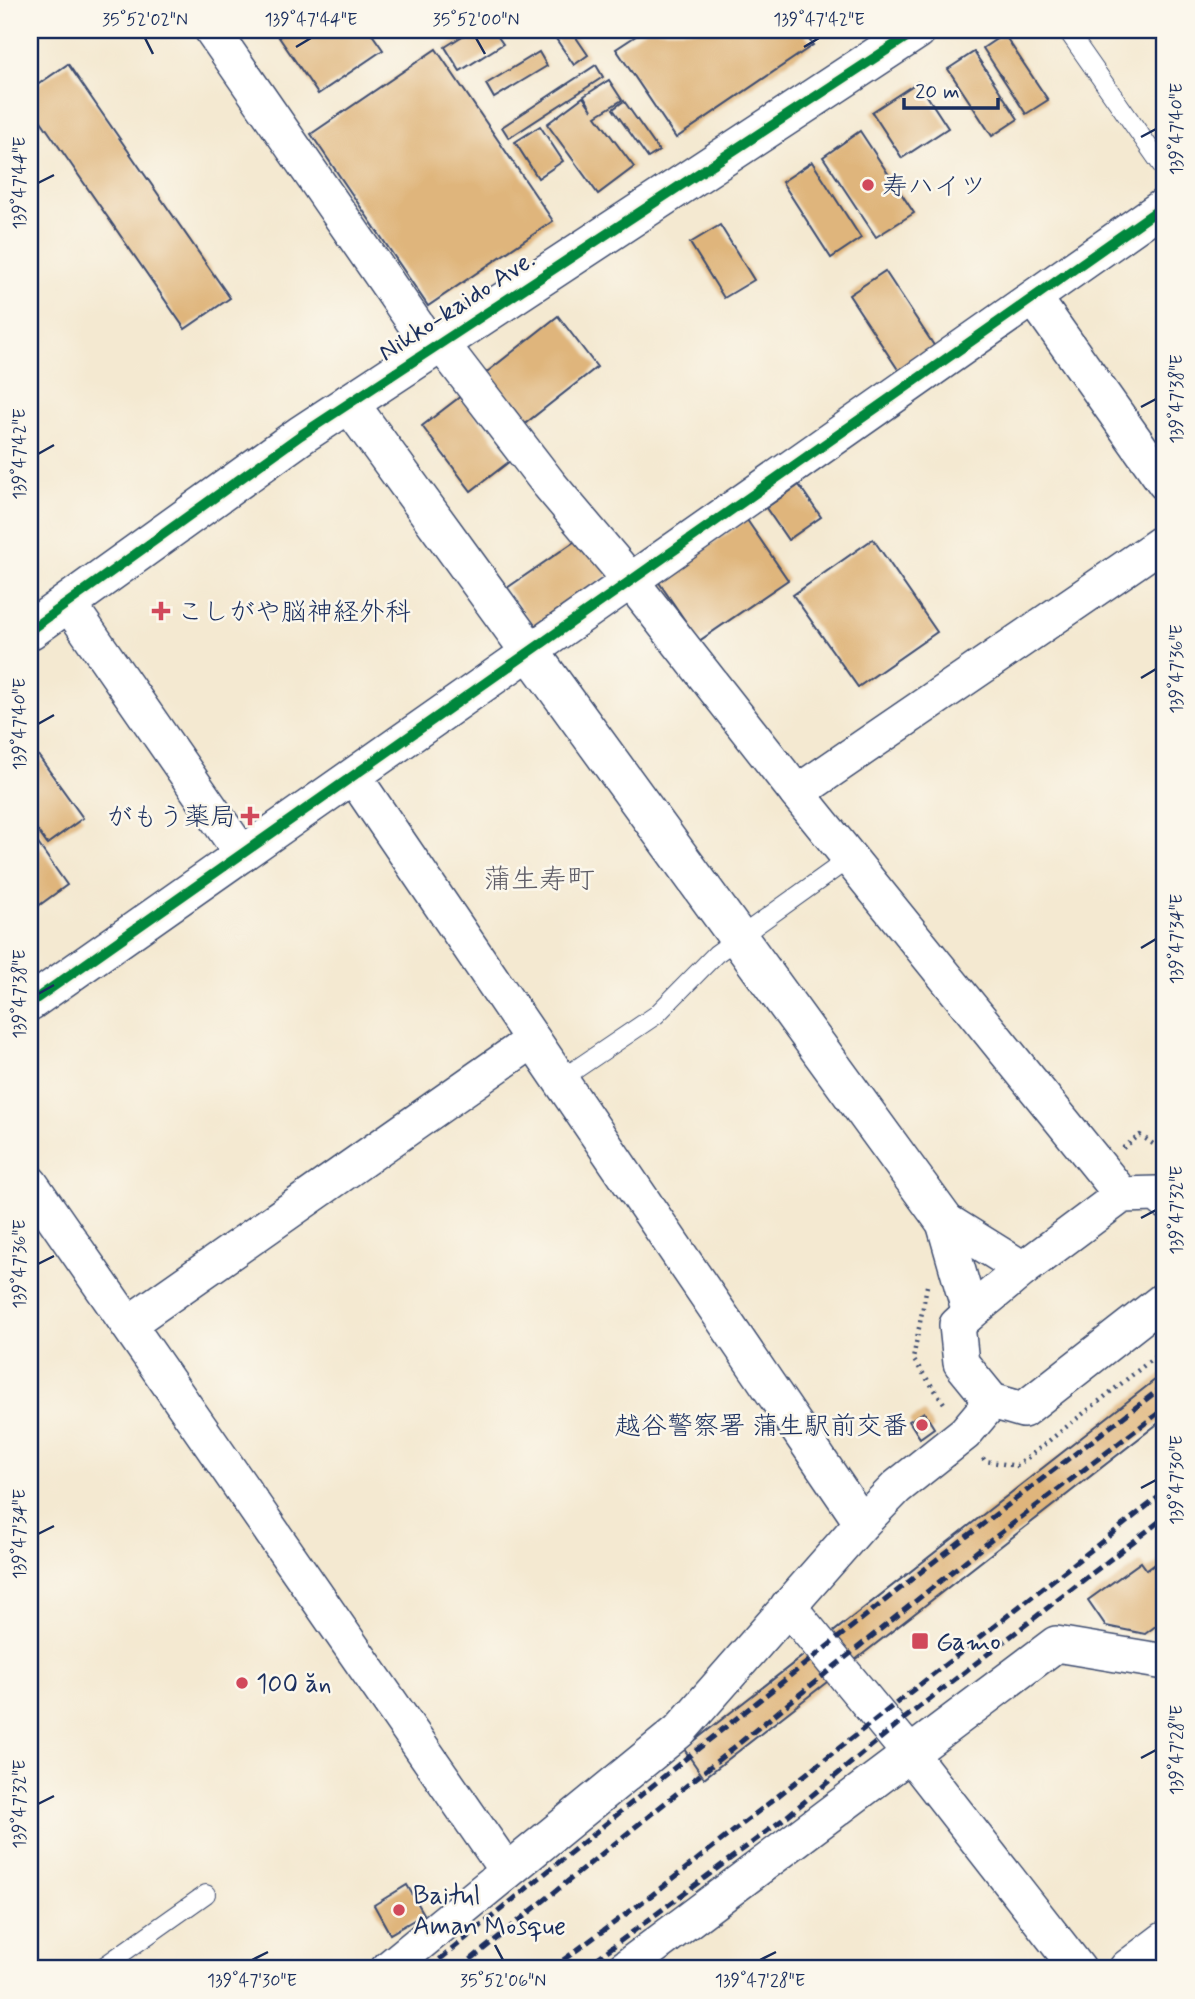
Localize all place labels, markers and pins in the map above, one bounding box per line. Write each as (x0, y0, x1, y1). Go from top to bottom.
place label: 寿ハイツ (882, 170, 986, 204)
marker: 寿ハイツ (860, 177, 876, 193)
place label: こしがや脳神経外科 (177, 596, 411, 630)
marker: こしがや脳神経外科 (151, 601, 171, 621)
place label: がもう薬局 (107, 801, 236, 835)
marker: がもう薬局 (242, 808, 258, 824)
place label: 越谷警察署 蒲生駅前交番 (615, 1410, 908, 1444)
marker: 越谷警察署 蒲生駅前交番 (914, 1417, 930, 1433)
place label: Gamo (936, 1626, 1001, 1660)
marker: Gamo (910, 1631, 930, 1651)
place label: 100 ăn (256, 1668, 332, 1702)
marker: 100 ăn (234, 1675, 250, 1691)
place label: Baitul Aman Mosque (413, 1880, 566, 1944)
marker: Baitul Aman Mosque (391, 1902, 407, 1918)

